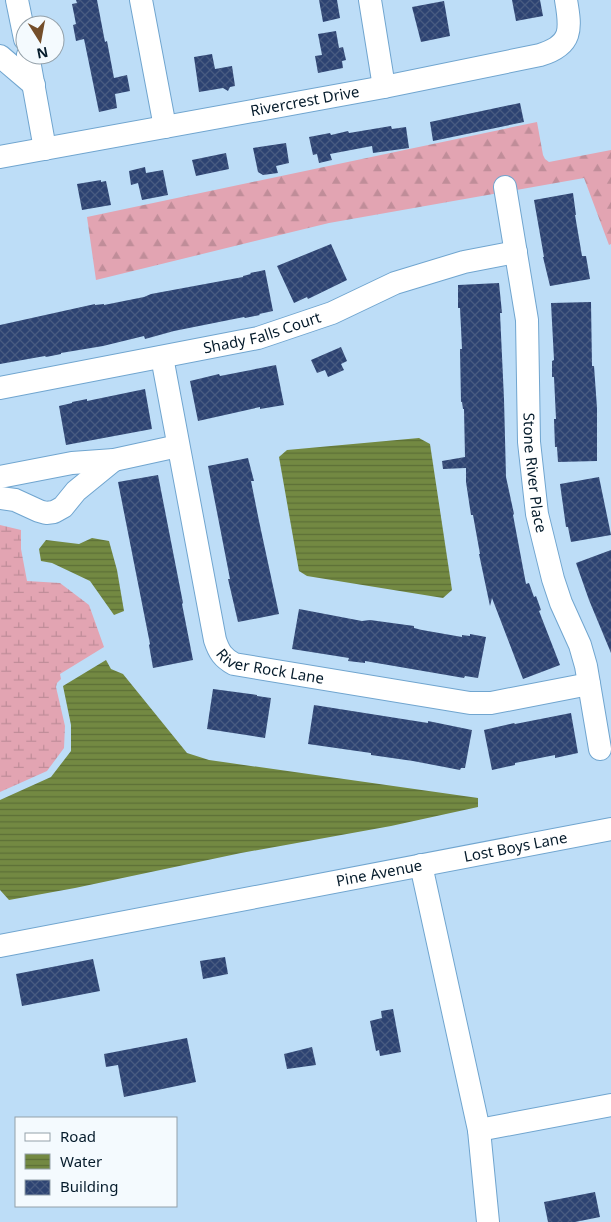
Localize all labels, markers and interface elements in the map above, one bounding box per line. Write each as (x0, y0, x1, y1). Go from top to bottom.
north arrow (15, 15, 65, 65)
text: N (35, 43, 50, 64)
street label: Rivercrest Drive (249, 81, 361, 120)
street label: Shady Falls Court (201, 306, 324, 357)
street label: Stone River Place (520, 413, 552, 535)
street label: River Rock Lane (212, 644, 326, 688)
street label: Lost Boys Lane (462, 827, 569, 866)
street label: Pine Avenue (334, 854, 424, 890)
legend (15, 1117, 178, 1207)
text: Road (60, 1126, 96, 1146)
text: Water (60, 1151, 102, 1171)
text: Building (60, 1176, 118, 1196)

